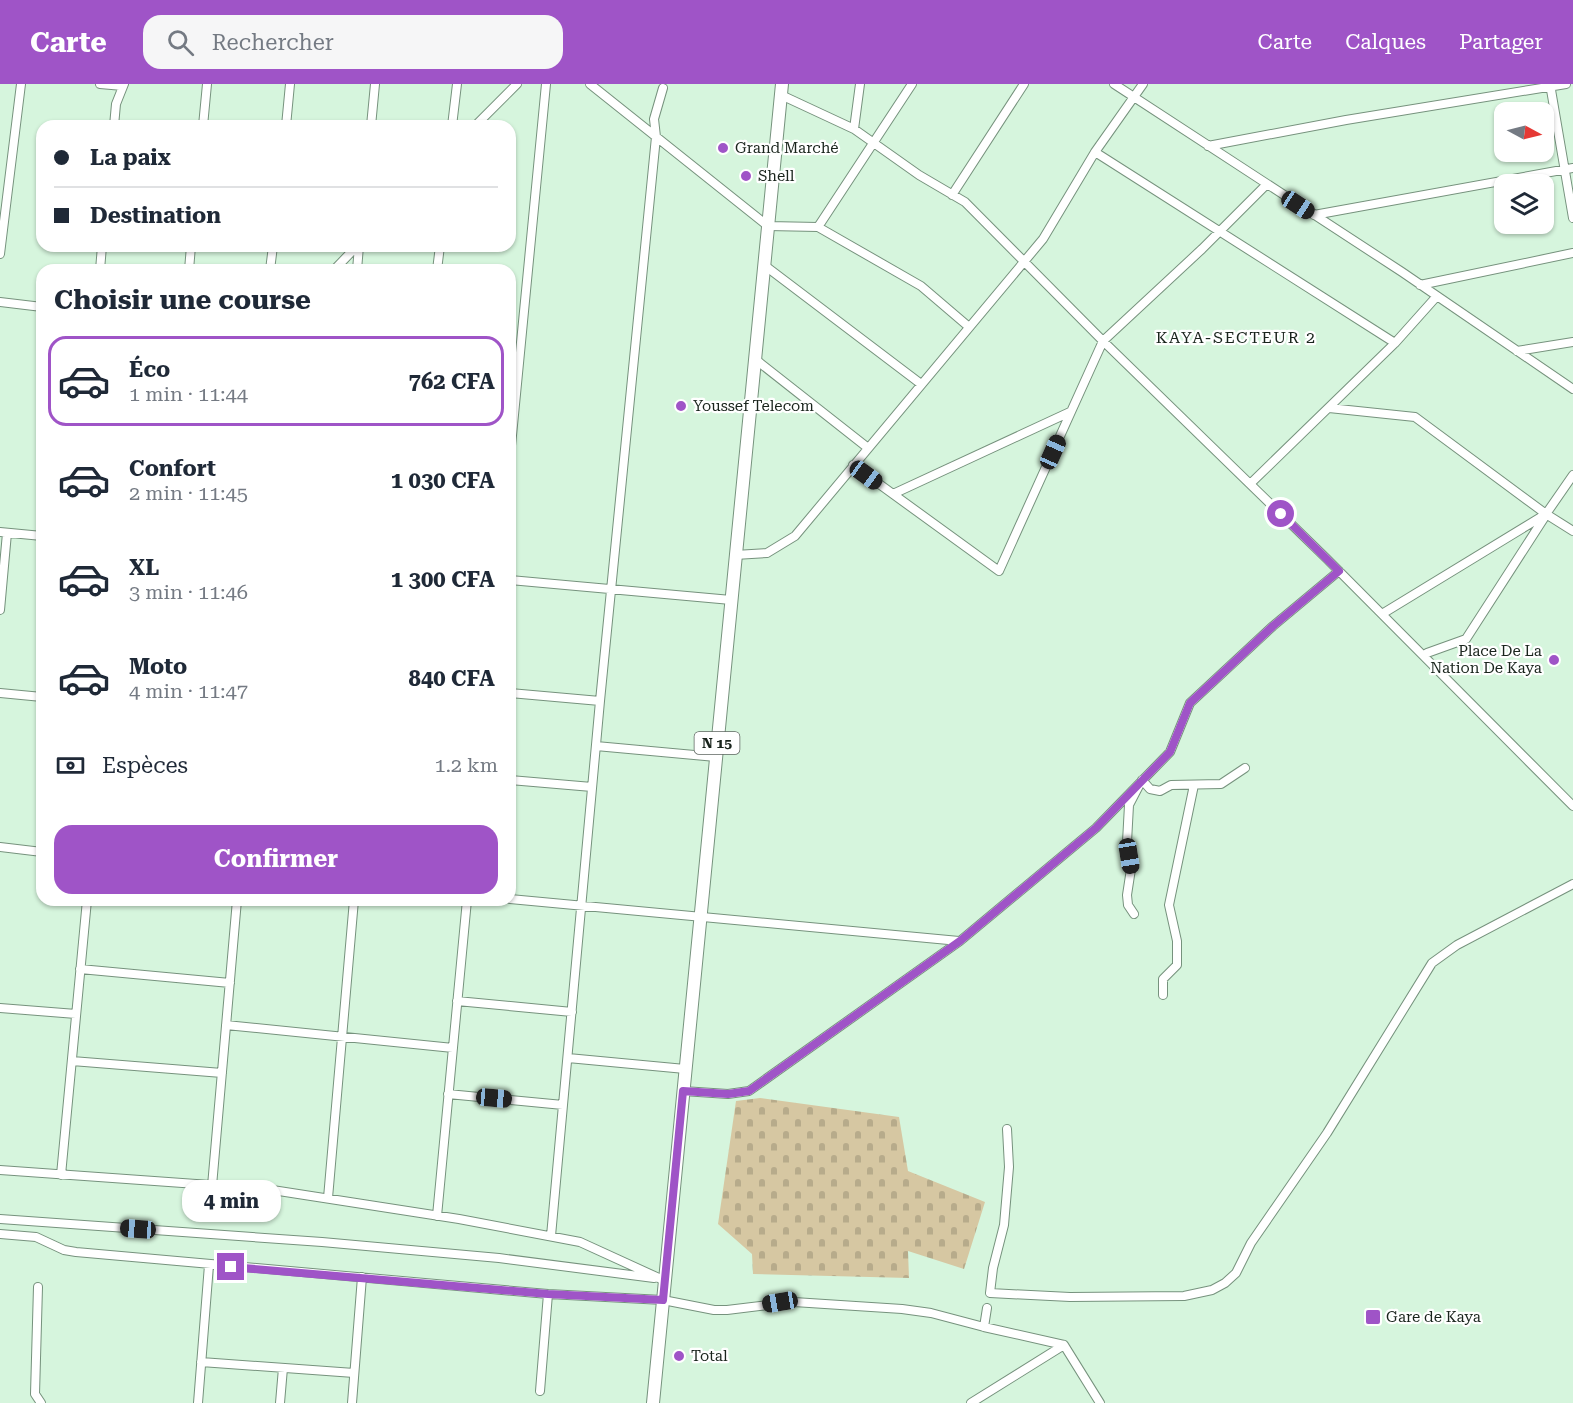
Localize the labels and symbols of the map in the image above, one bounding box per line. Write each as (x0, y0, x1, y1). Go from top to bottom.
north arrow (1494, 102, 1554, 162)
place label: Grand Marché (735, 139, 839, 157)
marker: Grand Marché (716, 141, 730, 155)
place label: Shell (758, 167, 795, 185)
marker: Shell (739, 169, 753, 183)
car (1278, 188, 1318, 222)
district label: KAYA-SECTEUR 2 (1156, 328, 1316, 347)
place label: Youssef Telecom (693, 397, 814, 415)
marker: Youssef Telecom (674, 399, 688, 413)
car (1037, 432, 1069, 472)
car (846, 457, 886, 493)
route start (1267, 500, 1294, 527)
place label: Place De La Nation De Kaya (1430, 642, 1542, 677)
marker: Place De La Nation De Kaya (1547, 653, 1561, 667)
road number: N 15 (694, 732, 740, 754)
car (1117, 837, 1141, 875)
car (475, 1087, 513, 1109)
callout: 4 min (182, 1180, 280, 1222)
car (119, 1219, 157, 1239)
route end (217, 1253, 244, 1280)
car (761, 1290, 799, 1314)
marker: Gare de Kaya (1364, 1308, 1382, 1326)
place label: Gare de Kaya (1386, 1308, 1481, 1326)
place label: Total (691, 1347, 728, 1365)
marker: Total (672, 1349, 686, 1363)

